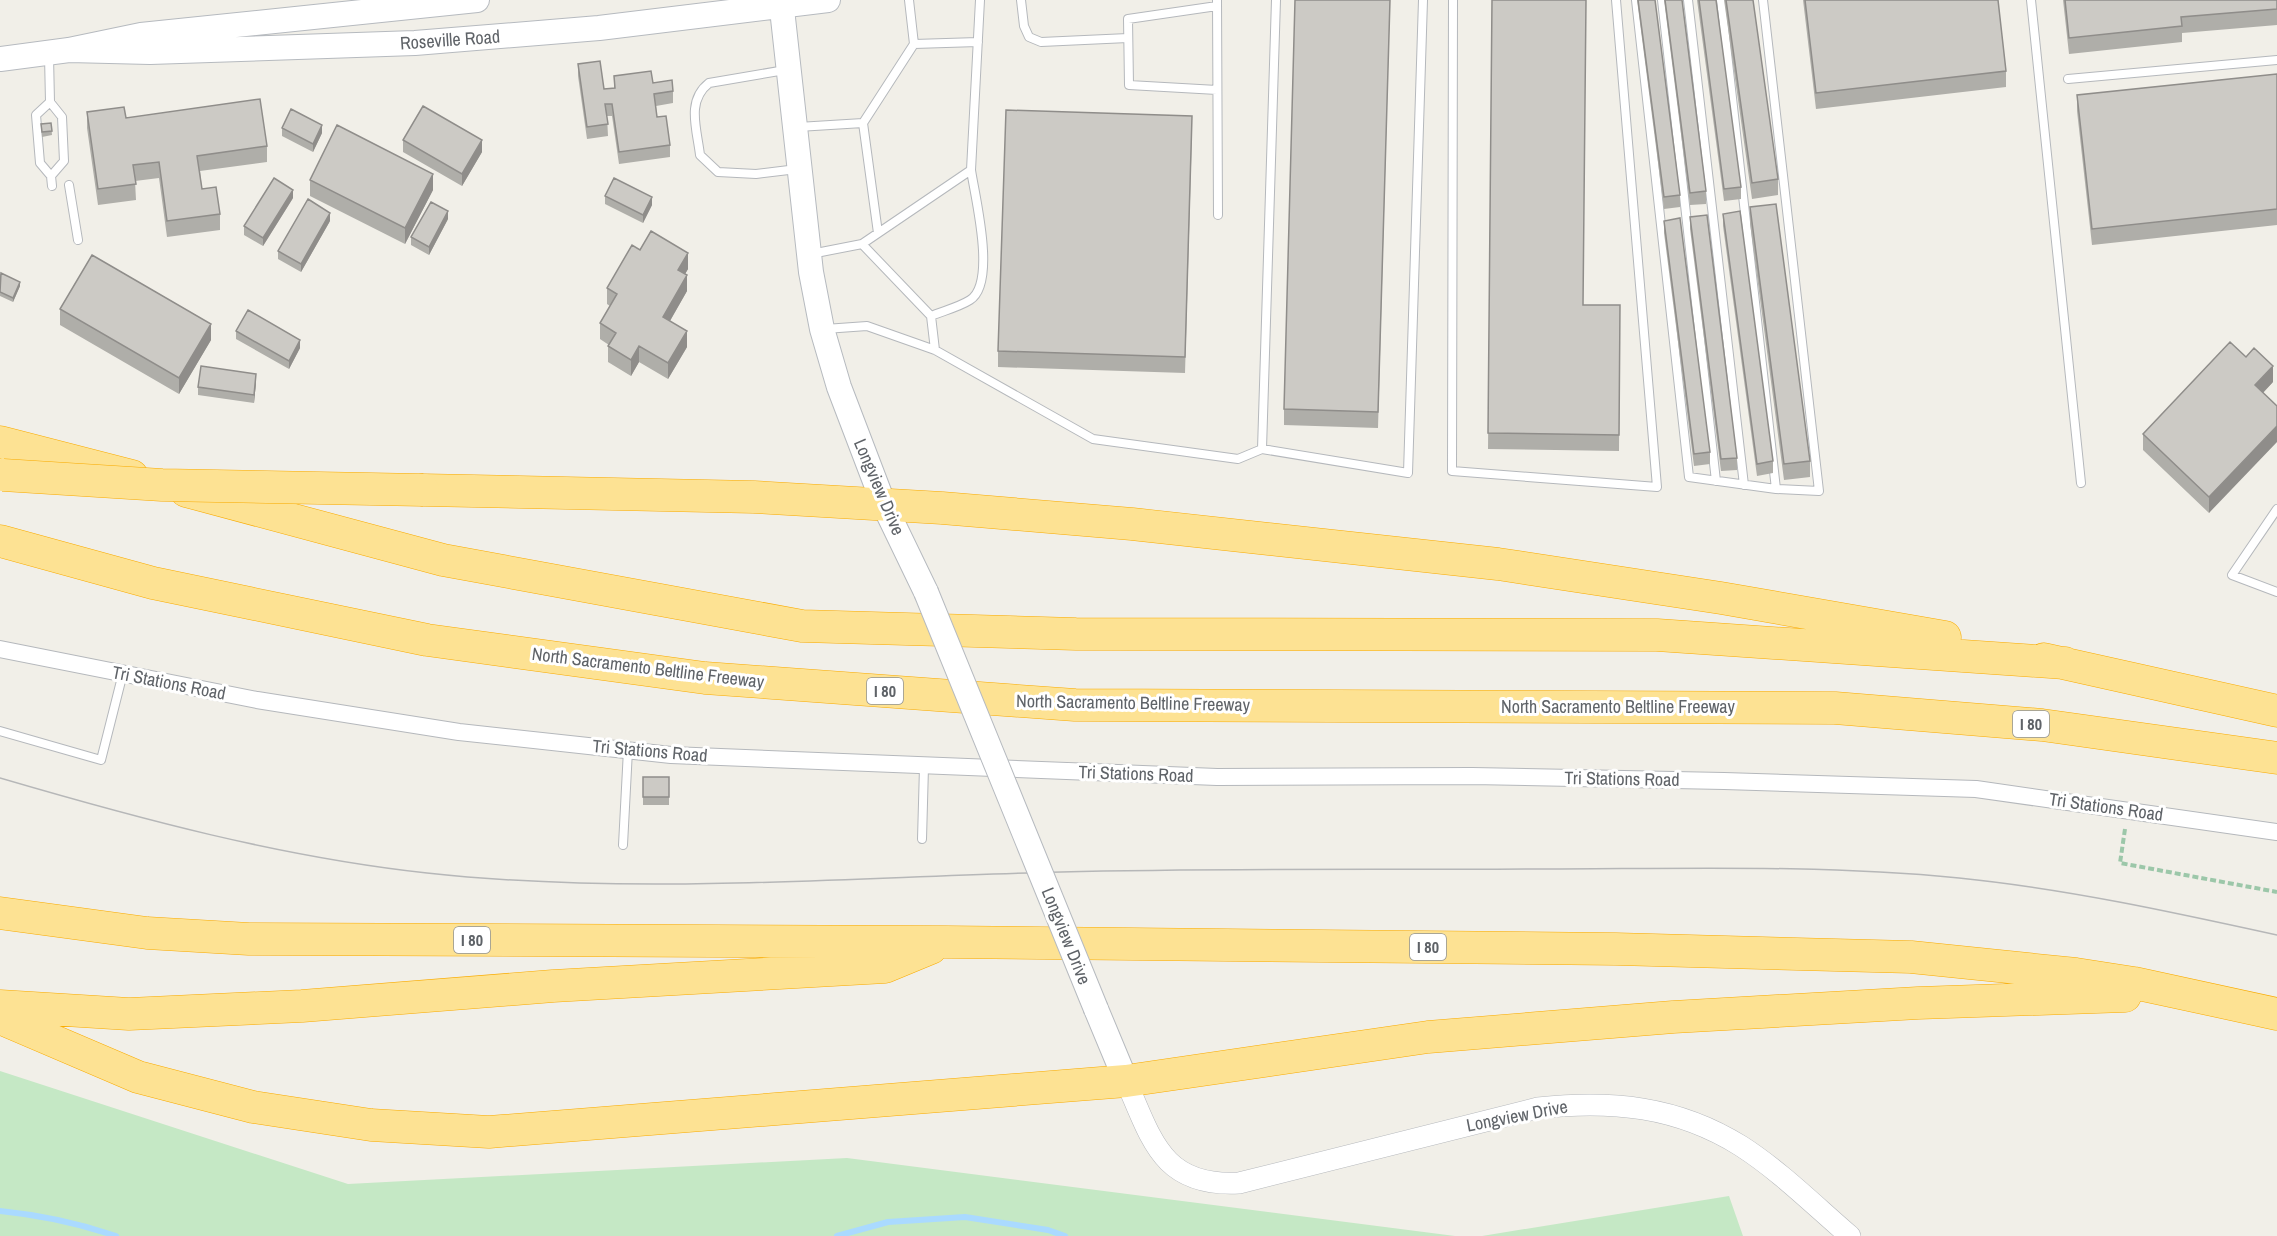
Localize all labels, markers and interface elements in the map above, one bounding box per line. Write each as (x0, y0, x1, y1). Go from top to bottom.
street label: Roseville Road (399, 24, 501, 55)
street label: Longview Drive (848, 435, 911, 539)
street label: North Sacramento Beltline Freeway (531, 641, 766, 694)
street label: Tri Stations Road (110, 659, 228, 706)
road number: I 80 (867, 678, 903, 704)
street label: North Sacramento Beltline Freeway (1016, 688, 1251, 717)
street label: North Sacramento Beltline Freeway (1501, 694, 1736, 719)
road number: I 80 (2013, 711, 2049, 737)
street label: Tri Stations Road (592, 733, 708, 768)
street label: Tri Stations Road (1078, 759, 1194, 788)
street label: Tri Stations Road (1564, 765, 1680, 792)
street label: Tri Stations Road (2047, 786, 2165, 827)
street label: Longview Drive (1036, 884, 1097, 988)
road number: I 80 (454, 927, 490, 953)
road number: I 80 (1410, 934, 1446, 960)
street label: Longview Drive (1464, 1093, 1570, 1138)

